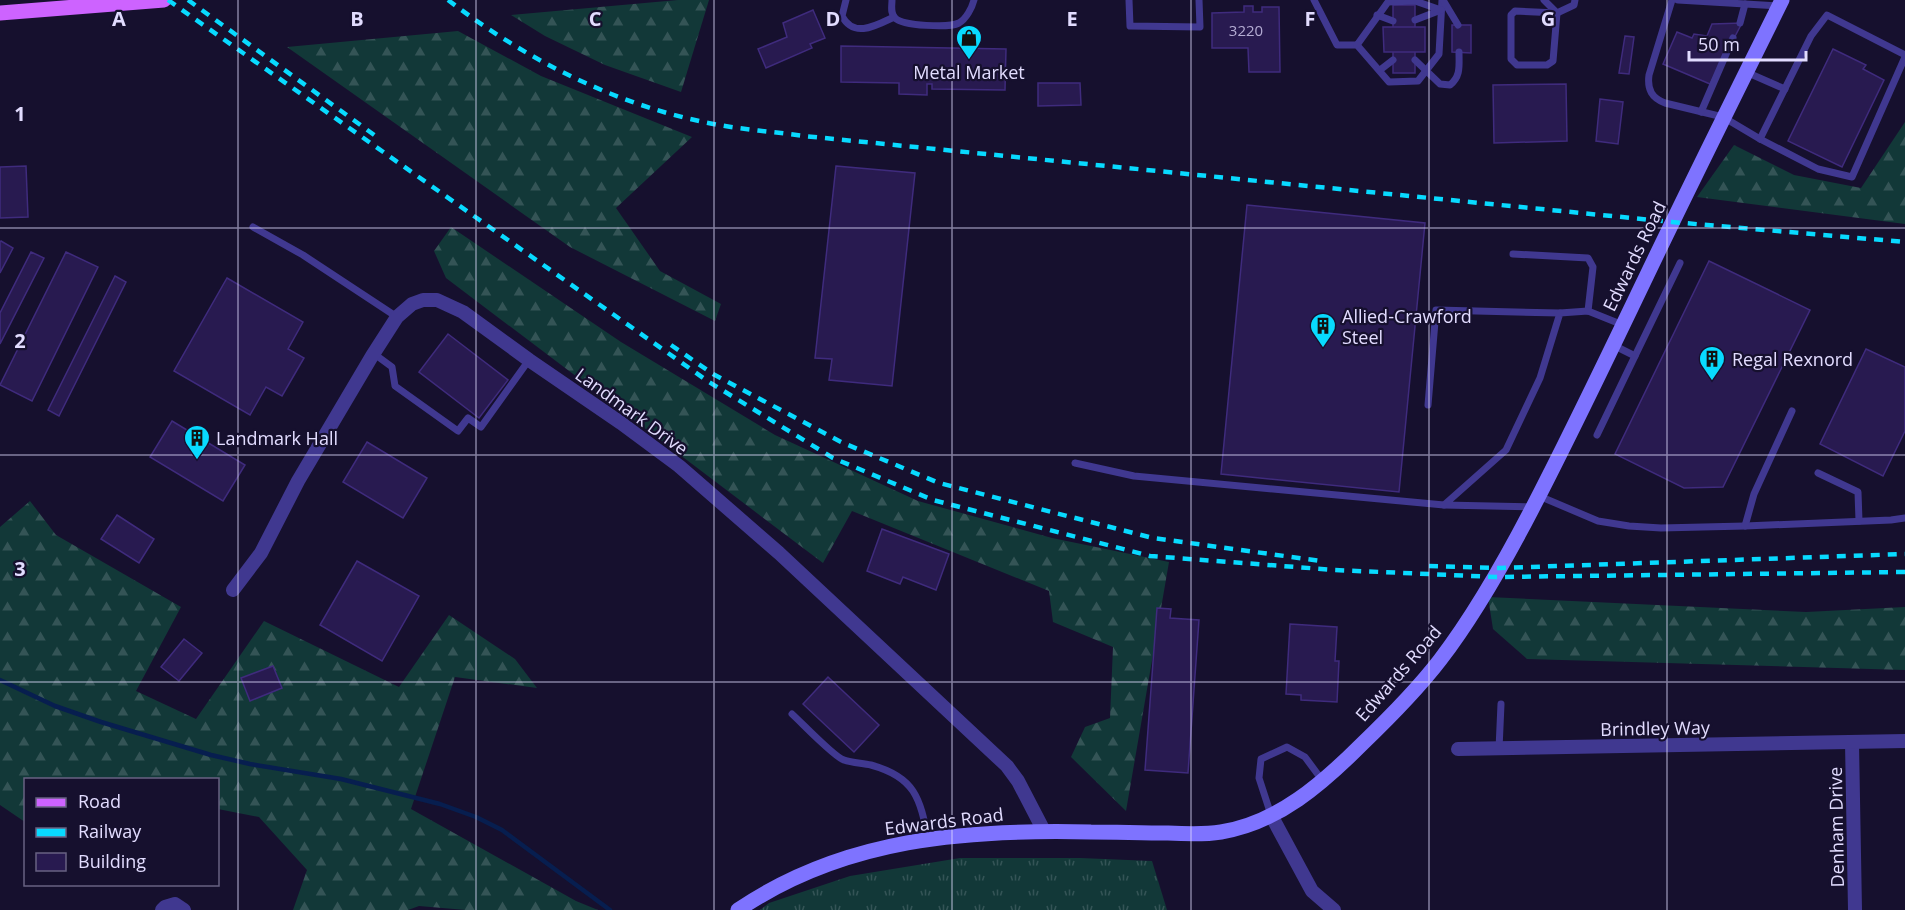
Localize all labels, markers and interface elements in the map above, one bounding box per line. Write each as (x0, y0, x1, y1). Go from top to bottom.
text: A (112, 5, 126, 32)
text: B (350, 5, 364, 32)
text: C (589, 5, 602, 32)
text: D (826, 5, 840, 32)
text: E (1066, 5, 1078, 32)
text: F (1305, 5, 1315, 32)
text: G (1541, 5, 1555, 32)
house number: 3220 (1229, 20, 1263, 40)
shop icon: Metal Market (954, 23, 984, 61)
scale bar (1689, 24, 1806, 62)
text: 50 m (1698, 32, 1740, 56)
place label: Metal Market (913, 60, 1025, 84)
text: 1 (14, 100, 26, 127)
street label: Edwards Road (1597, 197, 1671, 315)
place label: Allied-Crawford Steel (1342, 304, 1472, 349)
building icon: Allied-Crawford Steel (1308, 311, 1338, 349)
text: 2 (14, 327, 26, 354)
building icon: Regal Rexnord (1697, 344, 1727, 382)
place label: Regal Rexnord (1732, 347, 1853, 371)
street label: Landmark Drive (571, 362, 693, 460)
building icon: Landmark Hall (182, 423, 212, 461)
place label: Landmark Hall (216, 426, 338, 450)
text: 3 (14, 555, 26, 582)
street label: Edwards Road (1350, 620, 1446, 726)
street label: Brindley Way (1600, 715, 1711, 741)
street label: Denham Drive (1823, 766, 1849, 888)
legend (24, 778, 219, 886)
text: Road (78, 789, 121, 813)
street label: Edwards Road (883, 802, 1005, 840)
text: Railway (78, 819, 142, 843)
text: Building (78, 849, 146, 873)

